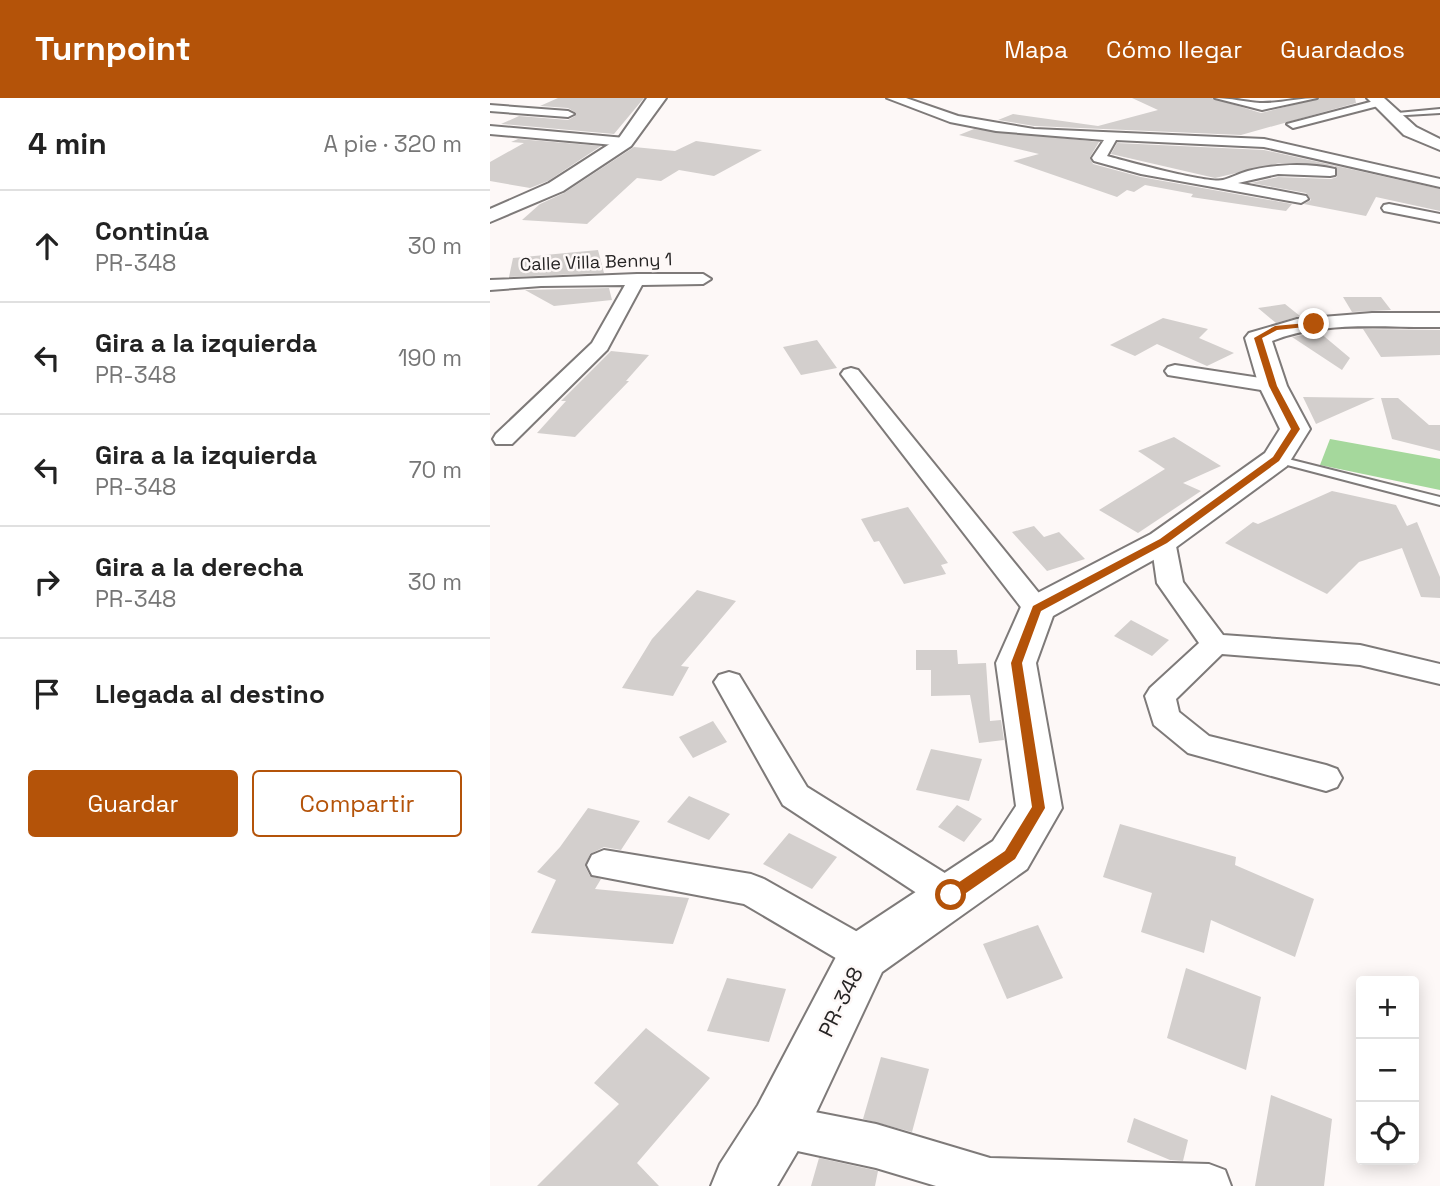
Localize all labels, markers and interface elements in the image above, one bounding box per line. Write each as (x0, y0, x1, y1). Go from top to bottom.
text: Turnpoint (35, 28, 191, 70)
text: Mapa (1004, 34, 1068, 65)
text: Cómo llegar (1106, 34, 1242, 65)
text: Guardados (1280, 34, 1405, 65)
text: 4 min (28, 124, 107, 163)
text: A pie · 320 m (324, 129, 462, 159)
text: Continúa (95, 214, 209, 248)
icon: ahead (28, 227, 66, 265)
text: 30 m (408, 231, 462, 261)
street label: Calle Villa Benny 1 (519, 247, 673, 276)
text: PR-348 (95, 248, 176, 278)
route end (1298, 308, 1329, 339)
text: Gira a la izquierda (95, 326, 317, 360)
icon: left (28, 339, 66, 377)
text: 190 m (398, 343, 462, 373)
text: PR-348 (95, 360, 176, 390)
text: Gira a la izquierda (95, 438, 317, 472)
icon: left (28, 451, 66, 489)
text: 70 m (409, 455, 462, 485)
text: PR-348 (95, 472, 176, 502)
text: Gira a la derecha (95, 550, 304, 584)
icon: right (28, 563, 66, 601)
text: 30 m (408, 567, 462, 597)
text: PR-348 (95, 584, 176, 614)
icon: arrive (28, 675, 66, 713)
text: Llegada al destino (95, 677, 325, 711)
button: Guardar (28, 770, 238, 837)
button: Compartir (252, 770, 462, 837)
route start (935, 879, 966, 910)
street label: PR-348 (812, 962, 869, 1041)
map controls (1356, 976, 1419, 1165)
button: + (1356, 976, 1419, 1039)
button: − (1356, 1039, 1419, 1102)
button: locate (1356, 1102, 1419, 1165)

